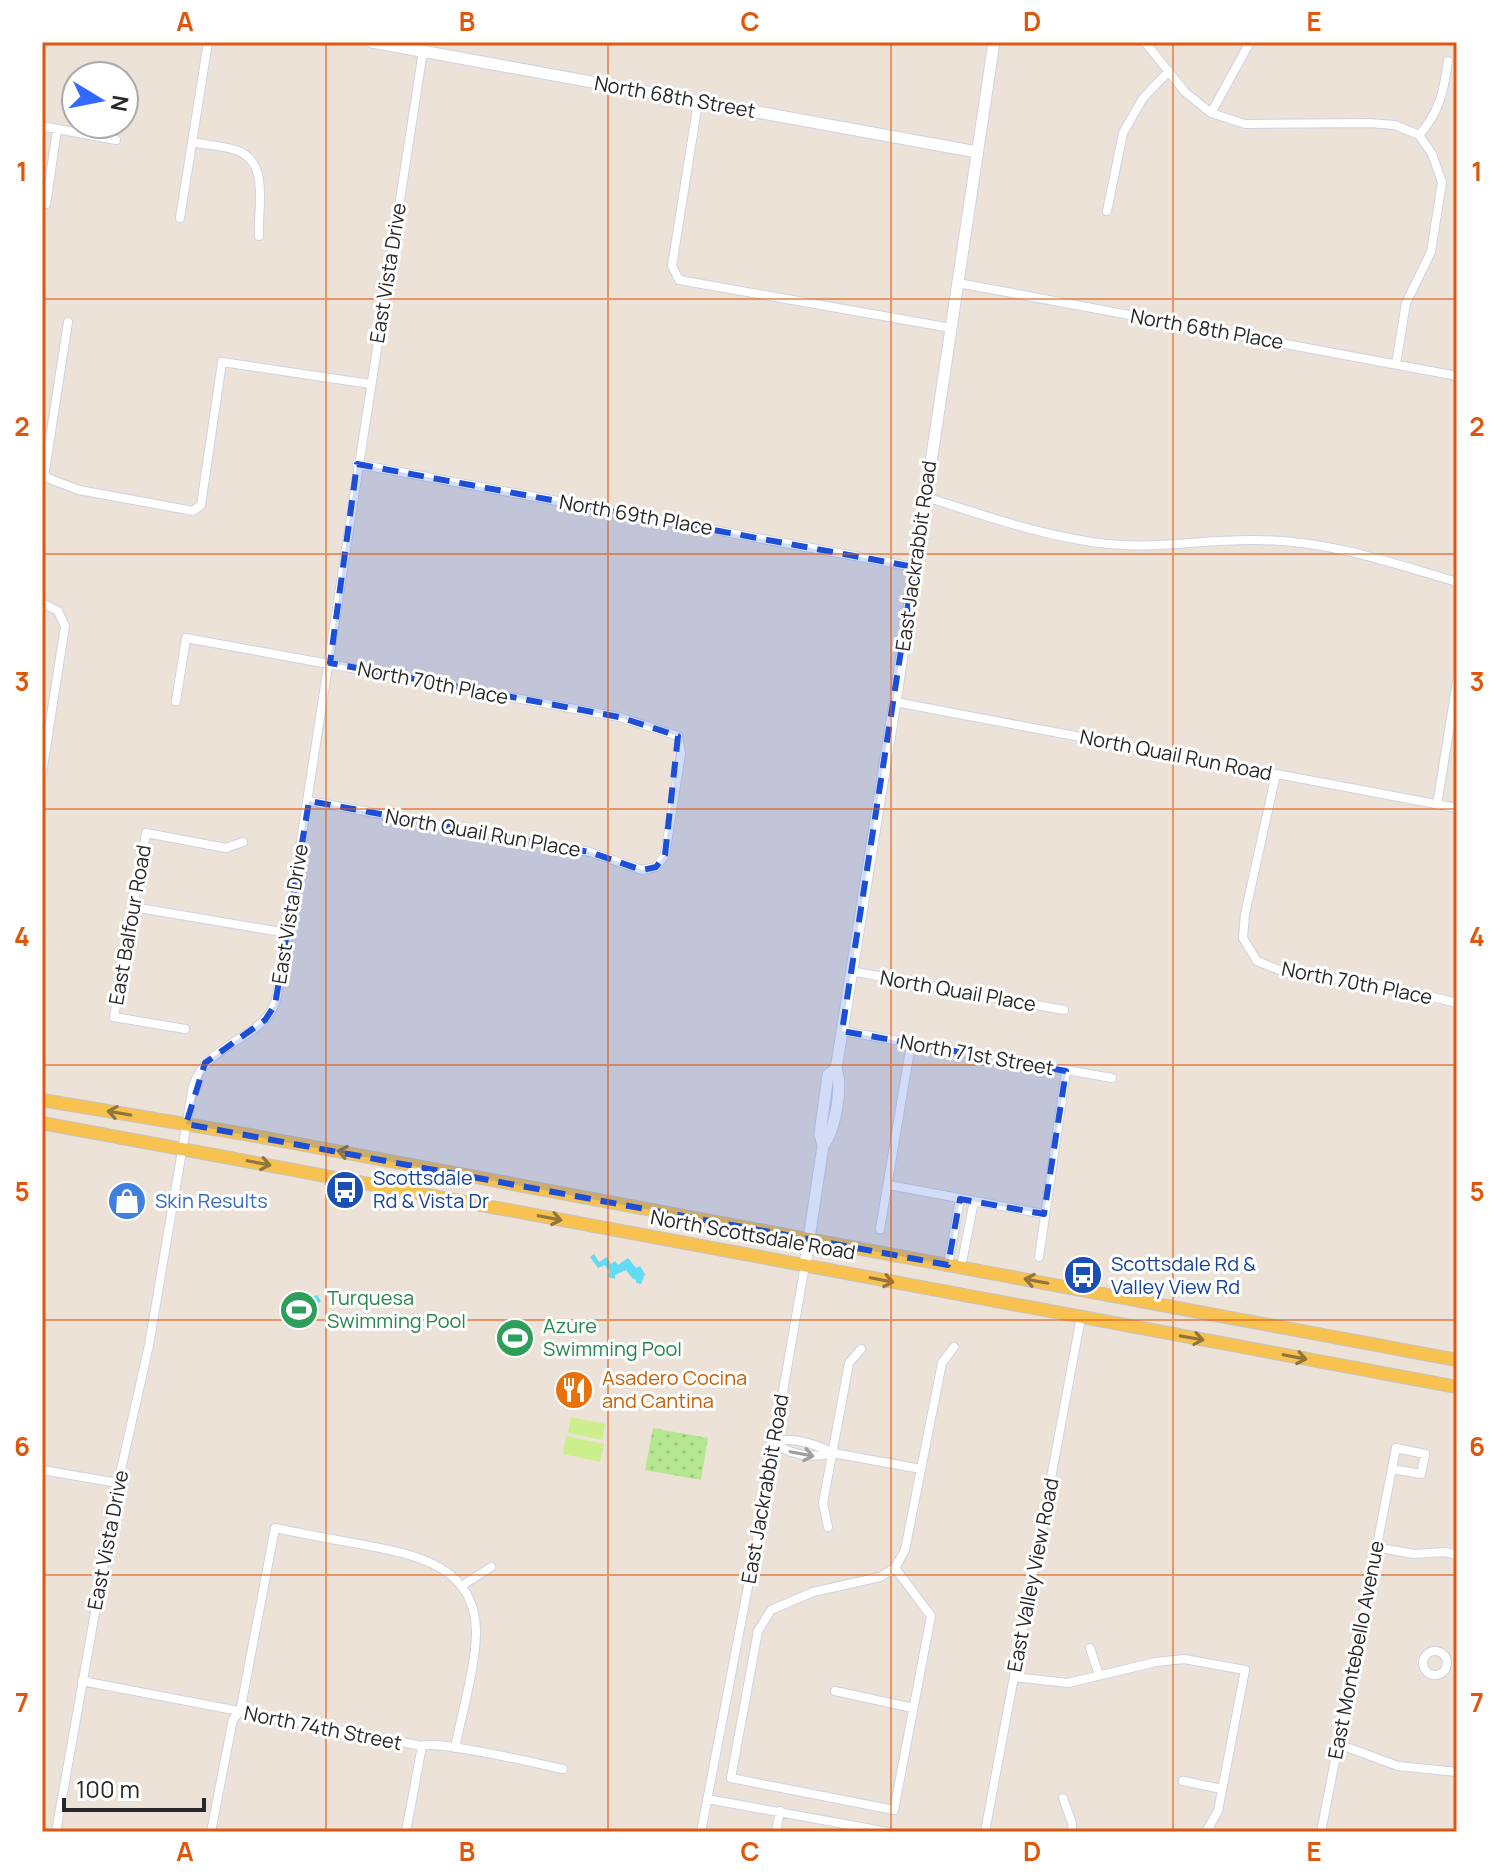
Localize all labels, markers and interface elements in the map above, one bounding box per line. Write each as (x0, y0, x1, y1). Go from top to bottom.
text: A (176, 3, 194, 39)
text: B (459, 3, 475, 39)
text: C (740, 3, 760, 39)
text: D (1023, 3, 1041, 39)
text: E (1306, 3, 1322, 39)
north arrow (60, 60, 140, 140)
street label: North 68th Street (592, 69, 758, 124)
text: N (104, 93, 136, 114)
text: 1 (16, 153, 28, 189)
text: 1 (1471, 153, 1483, 189)
street label: East Vista Drive (363, 201, 412, 345)
street label: North 68th Place (1128, 302, 1286, 355)
text: 2 (14, 408, 30, 444)
text: 2 (1469, 408, 1485, 444)
street label: East Jackrabbit Road (889, 459, 942, 653)
street label: North 69th Place (557, 488, 715, 541)
street label: North 70th Place (355, 655, 511, 710)
text: 3 (14, 663, 30, 699)
text: 3 (1469, 663, 1485, 699)
street label: North Quail Run Road (1078, 723, 1274, 786)
street label: North Quail Run Place (383, 802, 583, 863)
street label: East Vista Drive (265, 842, 314, 986)
street label: East Balfour Road (102, 843, 157, 1007)
text: 4 (14, 918, 30, 954)
text: 4 (1469, 918, 1485, 954)
street label: North 70th Place (1279, 955, 1435, 1010)
street label: North Quail Place (878, 964, 1038, 1017)
street label: North 71st Street (898, 1028, 1056, 1081)
one-way arrow (107, 1105, 132, 1120)
one-way arrow (337, 1145, 362, 1160)
one-way arrow (246, 1157, 271, 1172)
place label: Scottsdale Rd & Vista Dr (373, 1164, 489, 1214)
bus stop icon: Scottsdale Rd & Vista Dr (324, 1169, 366, 1211)
text: 5 (14, 1173, 30, 1209)
text: 5 (1469, 1173, 1485, 1209)
shop icon: Skin Results (106, 1180, 148, 1222)
place label: Skin Results (155, 1187, 268, 1214)
street label: North Scottsdale Road (649, 1203, 858, 1266)
one-way arrow (537, 1211, 562, 1226)
place label: Scottsdale Rd & Valley View Rd (1111, 1250, 1256, 1300)
bus stop icon: Scottsdale Rd & Valley View Rd (1062, 1254, 1104, 1296)
one-way arrow (869, 1273, 894, 1288)
one-way arrow (1024, 1273, 1049, 1288)
place label: Turquesa Swimming Pool (327, 1284, 466, 1334)
sports icon: Turquesa Swimming Pool (278, 1289, 320, 1331)
place label: Azure Swimming Pool (543, 1312, 682, 1362)
sports icon: Azure Swimming Pool (494, 1317, 536, 1359)
one-way arrow (1179, 1331, 1205, 1346)
one-way arrow (1282, 1350, 1308, 1365)
place label: Asadero Cocina and Cantina (602, 1364, 747, 1414)
restaurant icon: Asadero Cocina and Cantina (553, 1369, 595, 1411)
street label: East Jackrabbit Road (735, 1392, 794, 1586)
text: 6 (14, 1428, 30, 1464)
text: 6 (1469, 1428, 1485, 1464)
one-way arrow (788, 1447, 814, 1462)
street label: East Vista Drive (81, 1468, 134, 1612)
street label: East Valley View Road (1000, 1476, 1065, 1674)
street label: East Montebello Avenue (1321, 1538, 1390, 1761)
text: 7 (15, 1684, 29, 1720)
text: 7 (1470, 1684, 1484, 1720)
street label: North 74th Street (242, 1699, 404, 1756)
scale bar (64, 1762, 204, 1812)
text: 100 m (76, 1772, 140, 1805)
text: A (176, 1833, 194, 1869)
text: B (459, 1833, 475, 1869)
text: C (740, 1833, 760, 1869)
text: D (1023, 1833, 1041, 1869)
text: E (1306, 1833, 1322, 1869)

